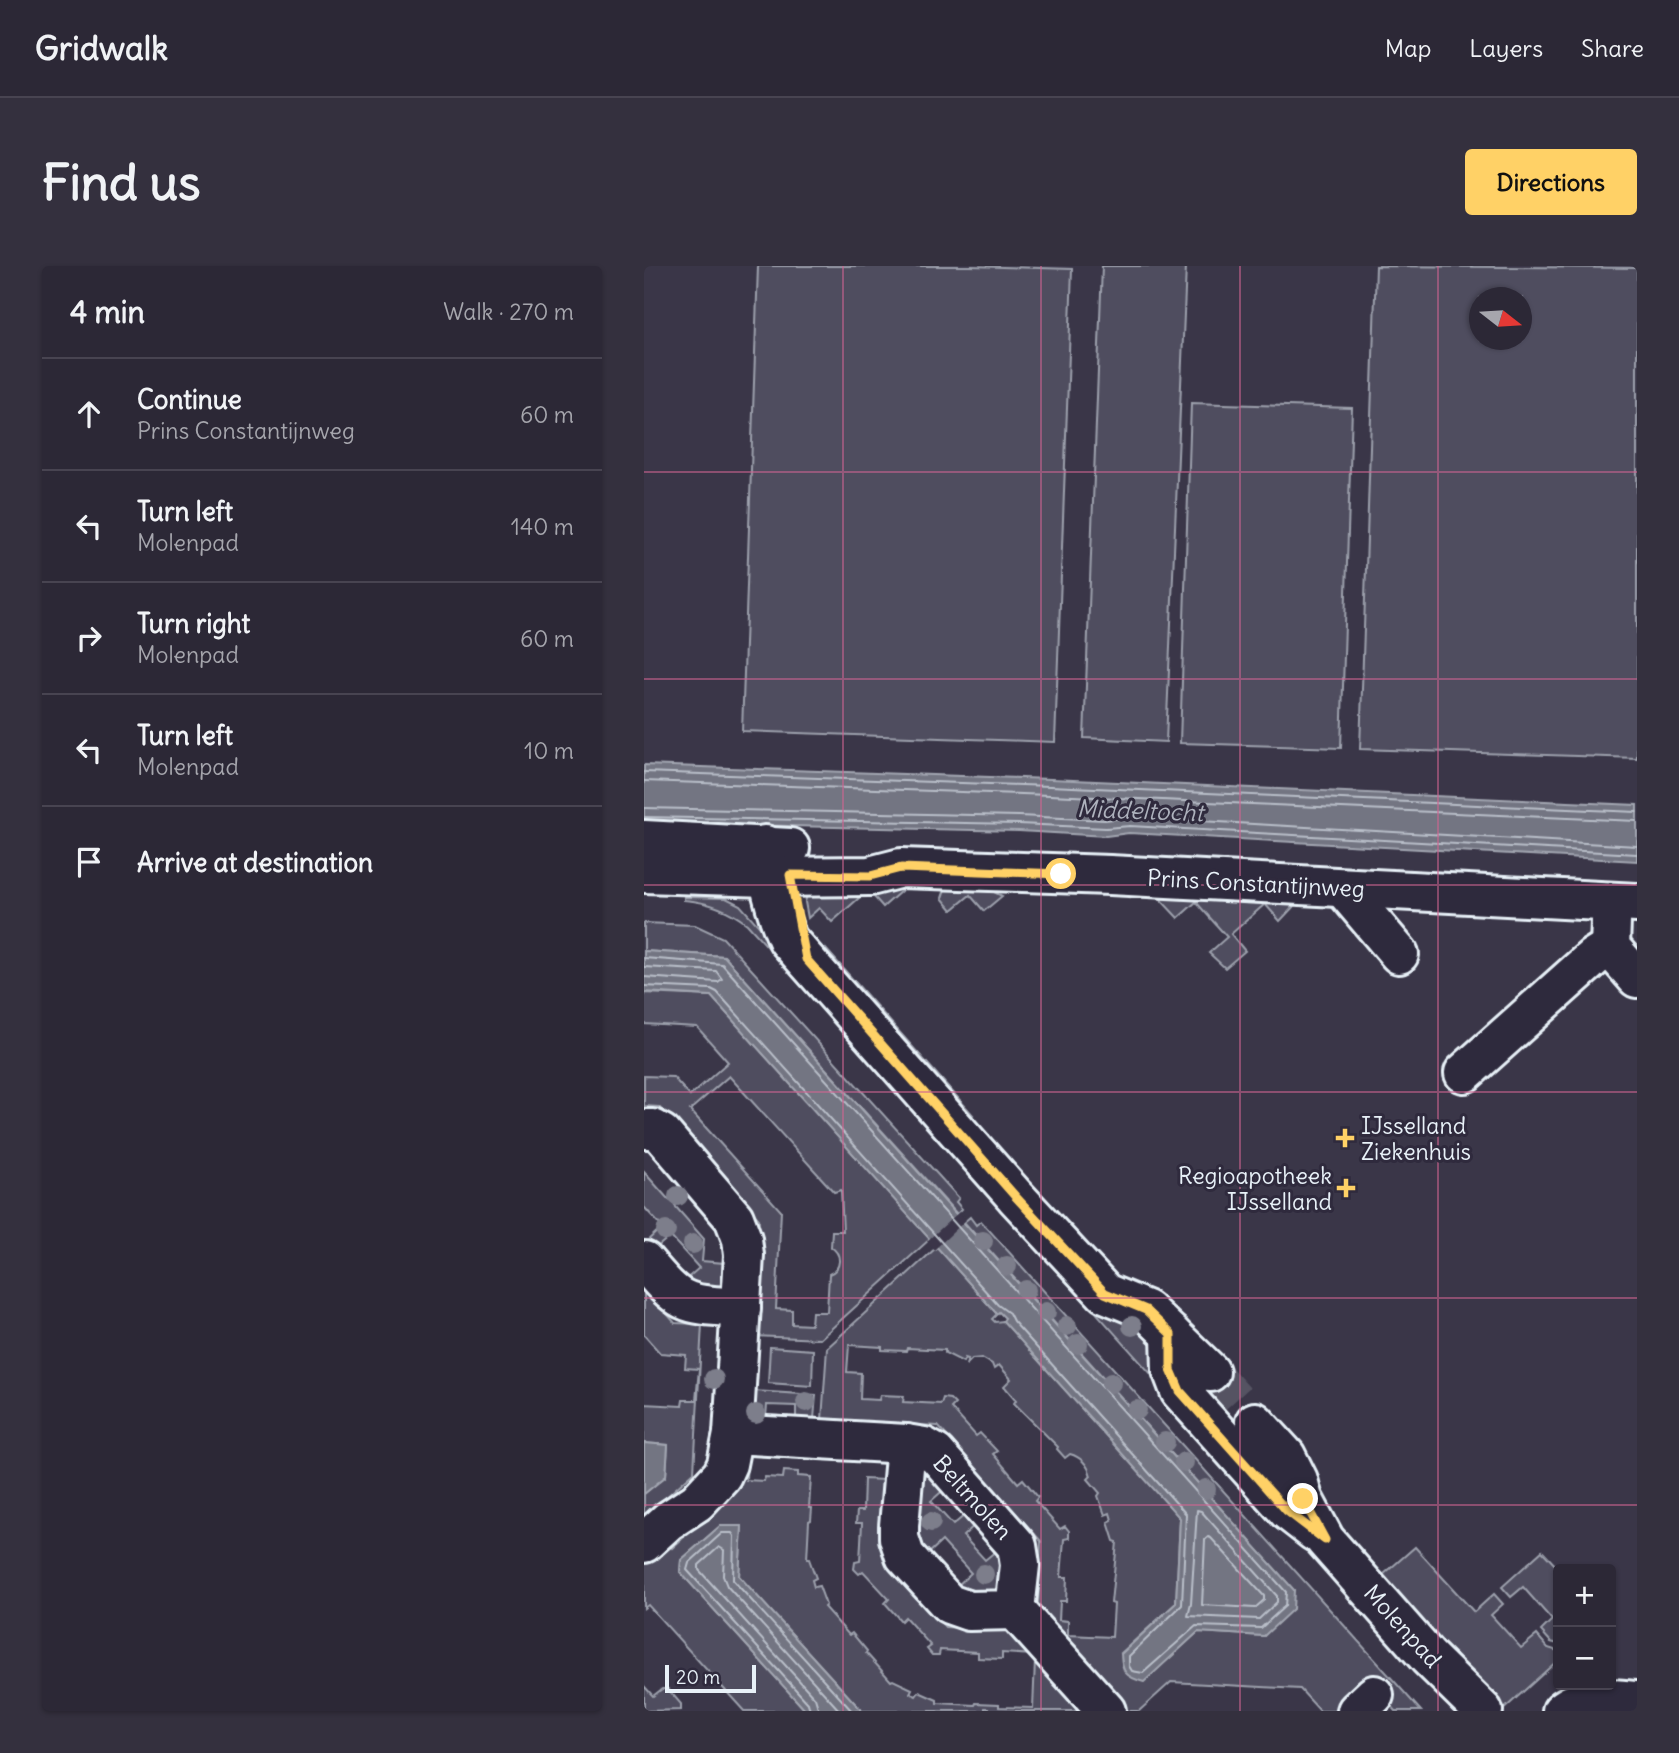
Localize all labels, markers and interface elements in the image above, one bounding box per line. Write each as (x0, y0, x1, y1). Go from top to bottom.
text: Gridwalk (35, 27, 168, 69)
text: Map (1385, 33, 1431, 63)
text: Layers (1469, 33, 1543, 63)
text: Share (1581, 33, 1644, 63)
button: Directions (1465, 149, 1637, 215)
text: Find us (42, 152, 200, 213)
north arrow (1469, 287, 1532, 350)
text: 4 min (70, 293, 145, 331)
text: Walk · 270 m (443, 297, 574, 326)
text: Continue (137, 383, 242, 416)
icon: ahead (70, 395, 108, 433)
text: 60 m (520, 400, 574, 429)
text: Prins Constantijnweg (137, 416, 355, 445)
text: Turn left (137, 495, 233, 528)
icon: left (70, 507, 108, 545)
text: 140 m (511, 512, 574, 541)
text: Molenpad (137, 528, 239, 557)
text: Turn right (137, 607, 250, 640)
icon: right (70, 619, 108, 657)
text: 60 m (520, 624, 574, 653)
text: Molenpad (137, 640, 239, 669)
text: Turn left (137, 719, 233, 752)
icon: left (70, 731, 108, 769)
text: 10 m (524, 736, 574, 765)
text: Molenpad (137, 752, 239, 781)
water label: Middeltocht (1076, 793, 1207, 827)
icon: arrive (70, 843, 108, 881)
text: Arrive at destination (137, 846, 373, 879)
route start (1045, 858, 1076, 889)
street label: Prins Constantijnweg (1147, 863, 1365, 903)
place label: IJsselland Ziekenhuis (1361, 1111, 1471, 1166)
marker: IJsselland Ziekenhuis (1335, 1128, 1355, 1148)
place label: Regioapotheek IJsselland (1178, 1161, 1332, 1216)
marker: Regioapotheek IJsselland (1338, 1180, 1354, 1196)
street label: Beltmolen (927, 1449, 1019, 1545)
route end (1287, 1483, 1318, 1514)
map controls (1553, 1564, 1616, 1690)
button: + (1553, 1564, 1616, 1627)
street label: Molenpad (1358, 1578, 1448, 1674)
button: − (1553, 1627, 1616, 1690)
scale bar (665, 1662, 756, 1694)
text: 20 m (676, 1665, 720, 1689)

